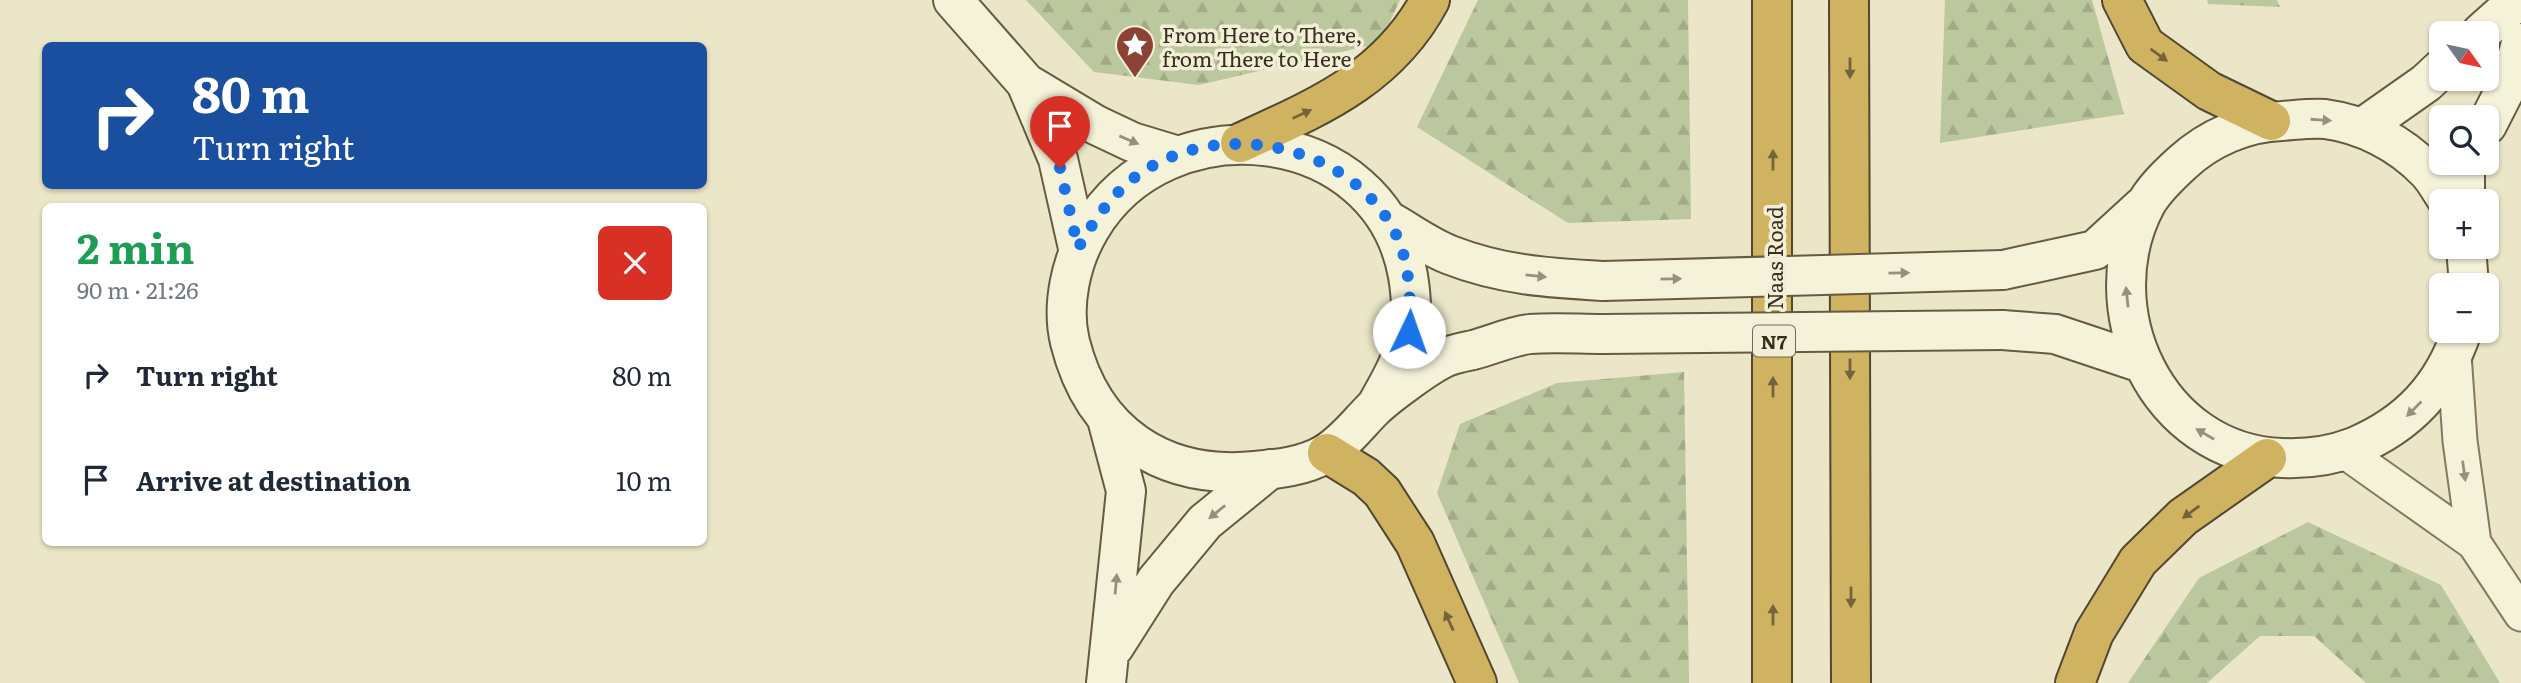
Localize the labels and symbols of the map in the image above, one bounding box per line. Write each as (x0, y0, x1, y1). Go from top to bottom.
place label: From Here to There, from There to Here (1162, 18, 1362, 73)
north arrow (2429, 21, 2499, 91)
place icon: From Here to There, from There to Here (1114, 24, 1156, 79)
one-way arrow (2150, 48, 2168, 62)
one-way arrow (1844, 57, 1855, 79)
pin (1030, 96, 1090, 168)
one-way arrow (1292, 108, 1312, 120)
one-way arrow (2310, 115, 2332, 126)
one-way arrow (1118, 135, 1139, 146)
one-way arrow (1767, 149, 1779, 171)
street label: Naas Road (1758, 206, 1789, 310)
one-way arrow (1888, 267, 1910, 279)
one-way arrow (1525, 271, 1547, 282)
one-way arrow (1660, 273, 1682, 285)
one-way arrow (2121, 286, 2132, 308)
position arrow (1372, 295, 1446, 369)
road number: N7 (1753, 326, 1795, 356)
one-way arrow (1845, 358, 1856, 380)
one-way arrow (1767, 376, 1779, 398)
one-way arrow (2406, 400, 2423, 416)
one-way arrow (2195, 428, 2215, 440)
one-way arrow (2459, 460, 2470, 482)
one-way arrow (2183, 504, 2201, 519)
one-way arrow (1209, 505, 1227, 520)
one-way arrow (1111, 573, 1122, 595)
one-way arrow (1845, 586, 1857, 608)
one-way arrow (1767, 604, 1778, 626)
one-way arrow (1443, 610, 1454, 631)

